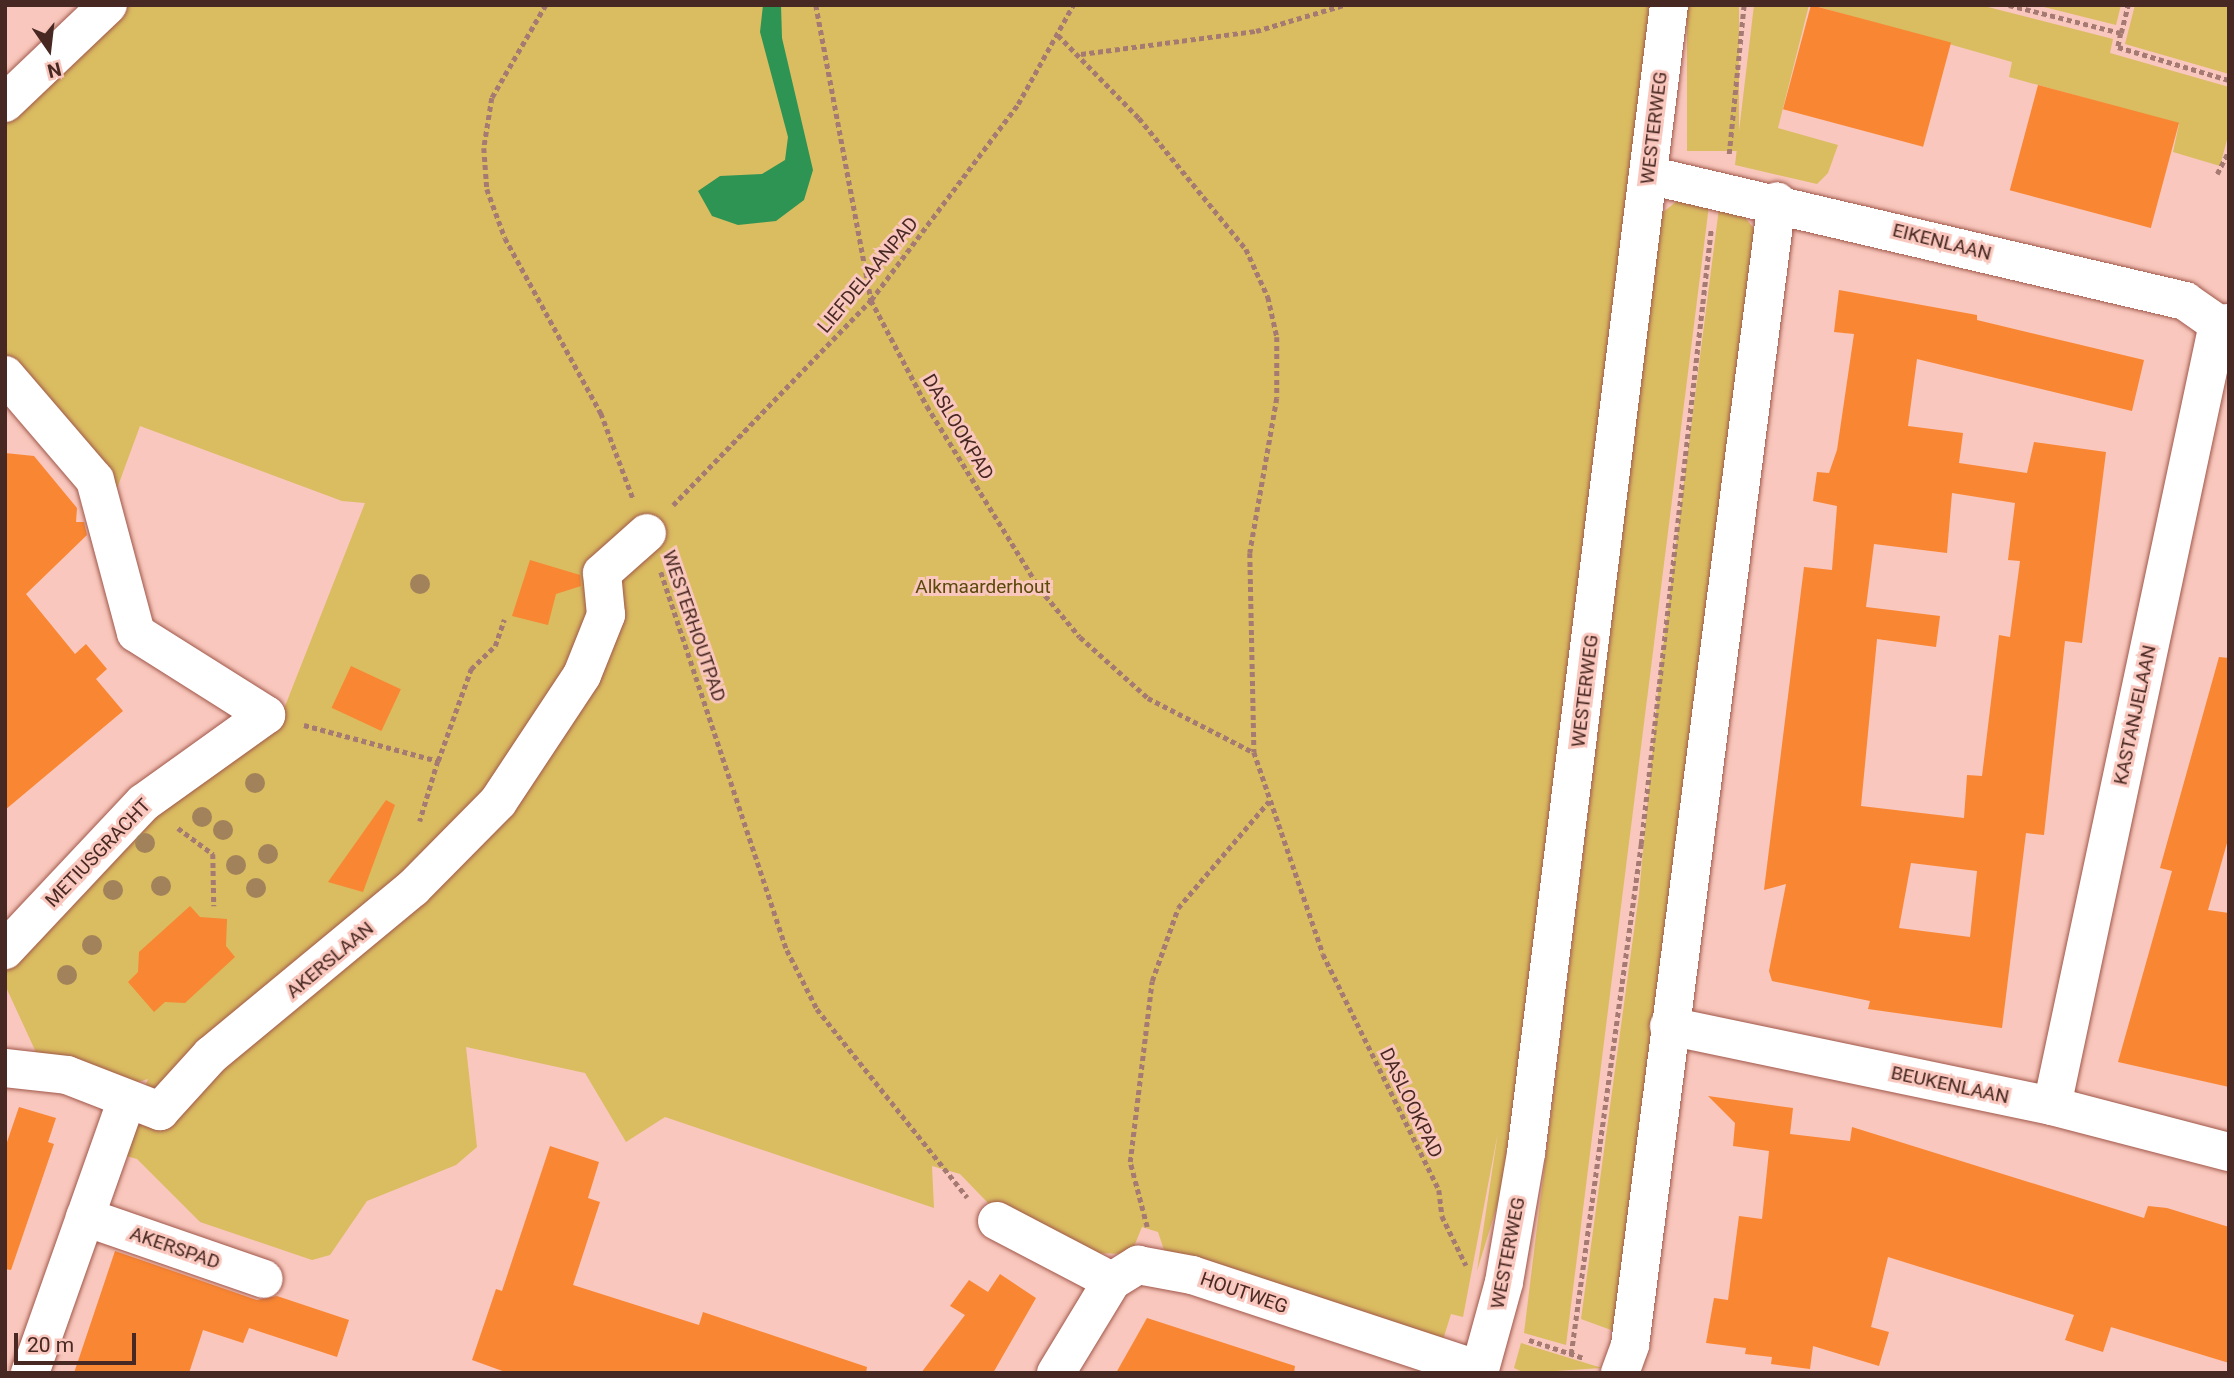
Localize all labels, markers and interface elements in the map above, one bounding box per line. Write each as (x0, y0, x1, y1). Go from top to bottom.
north arrow (14, 14, 84, 84)
text: N (45, 57, 63, 83)
street label: WESTERWEG (1636, 70, 1672, 186)
street label: LIEFDELAANPAD (813, 212, 923, 338)
street label: EIKENLAAN (1890, 219, 1994, 265)
street label: DASLOOKPAD (918, 370, 998, 484)
street label: WESTERHOUTPAD (657, 547, 731, 705)
park label: Alkmaarderhout (915, 576, 1051, 598)
street label: WESTERWEG (1567, 633, 1603, 749)
street label: KASTANJELAAN (2109, 643, 2161, 787)
street label: METIUSGRACHT (41, 794, 155, 912)
street label: AKERSLAAN (282, 917, 378, 1003)
street label: DASLOOKPAD (1375, 1044, 1447, 1162)
street label: BEUKENLAAN (1889, 1061, 2011, 1109)
street label: WESTERWEG (1486, 1195, 1530, 1311)
street label: AKERSPAD (127, 1222, 223, 1274)
street label: HOUTWEG (1197, 1267, 1291, 1319)
scale bar (18, 1318, 140, 1362)
text: 20 m (27, 1333, 74, 1357)

